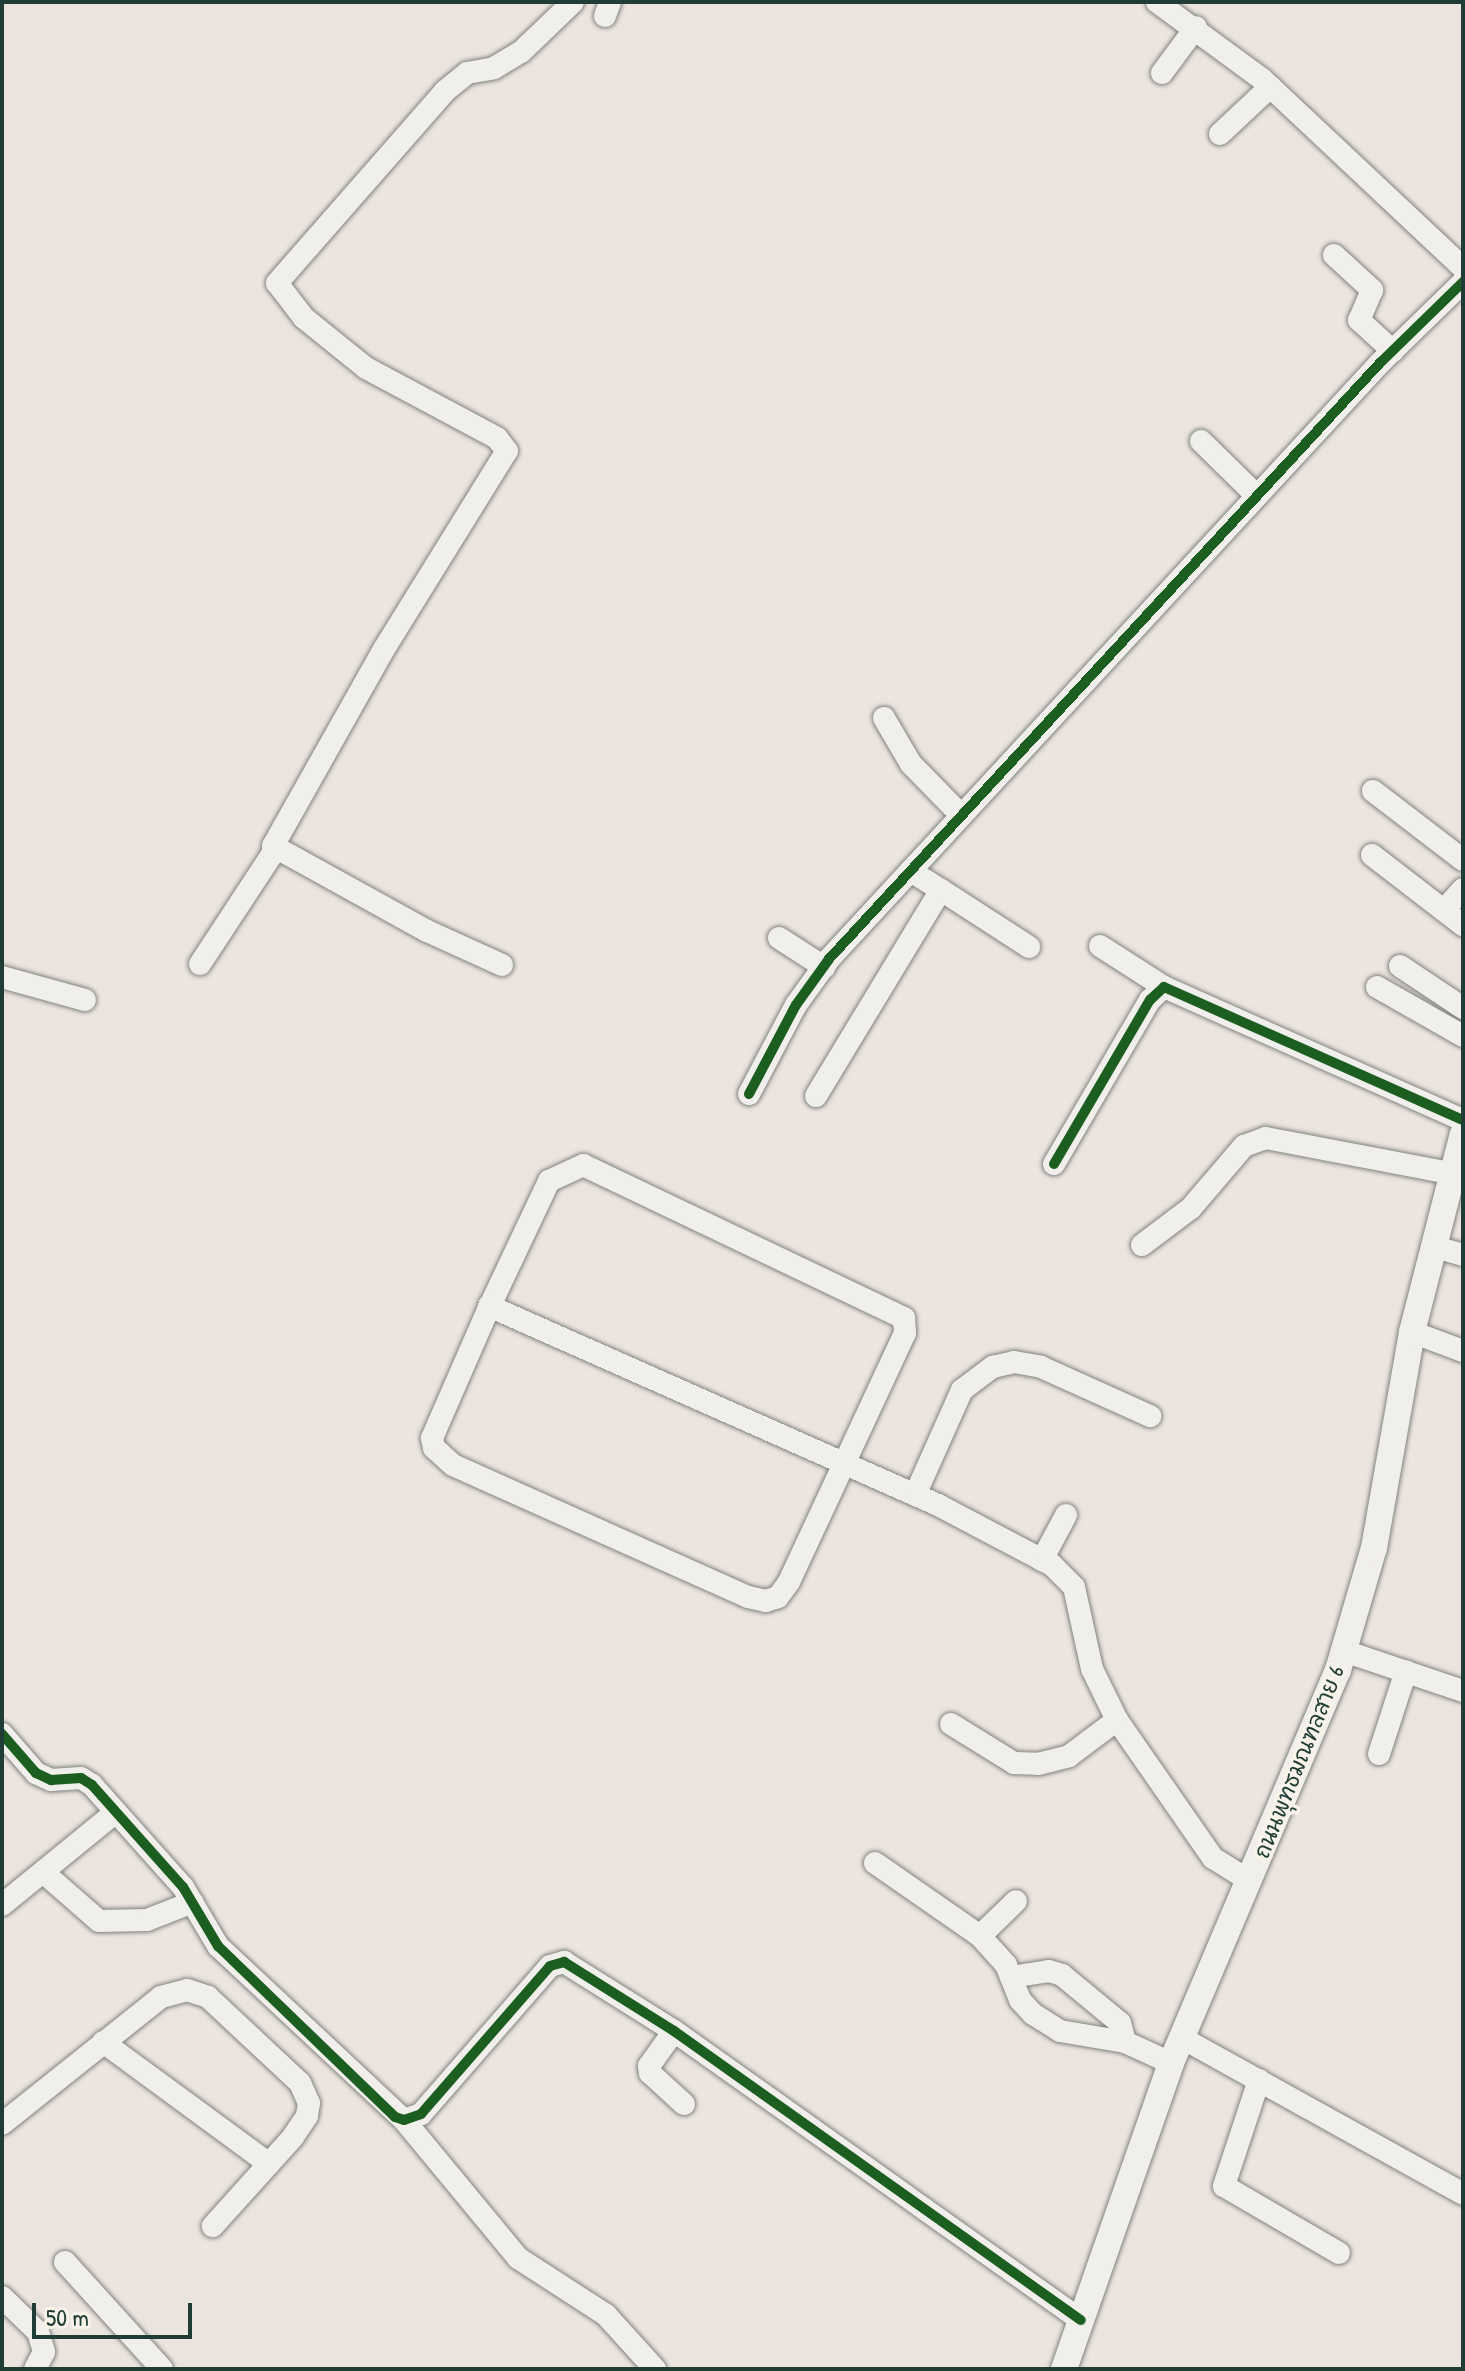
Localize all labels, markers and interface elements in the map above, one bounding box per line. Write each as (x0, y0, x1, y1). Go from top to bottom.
street label: ถนนพุทธมณฑลสาย 6 (1248, 1662, 1350, 1862)
scale bar (36, 2287, 196, 2337)
text: 50 m (46, 2301, 89, 2333)

